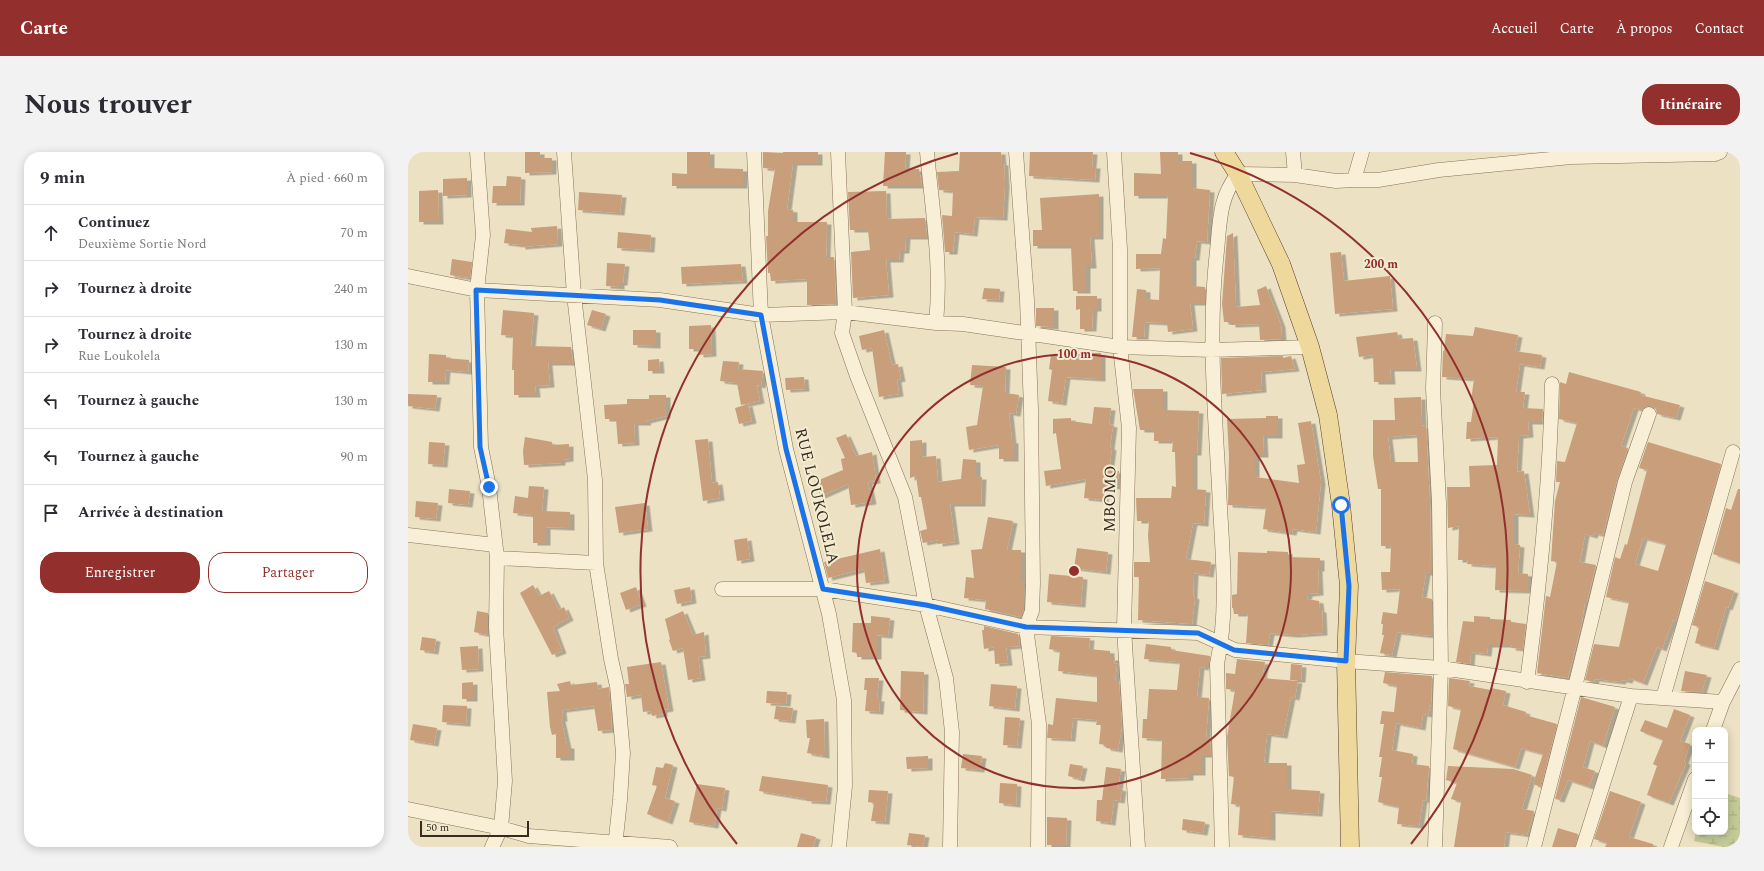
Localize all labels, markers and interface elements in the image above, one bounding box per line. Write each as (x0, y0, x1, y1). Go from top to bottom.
text: Carte (20, 14, 68, 43)
text: Accueil (1491, 18, 1538, 39)
text: Carte (1560, 18, 1594, 39)
text: À propos (1616, 18, 1673, 39)
text: Contact (1695, 18, 1744, 39)
text: Nous trouver (24, 83, 192, 126)
button: Itinéraire (1642, 84, 1740, 125)
text: 9 min (40, 165, 85, 191)
text: À pied · 660 m (286, 168, 368, 188)
text: Continuez (78, 211, 150, 234)
icon: ahead (40, 222, 62, 244)
text: 70 m (341, 223, 368, 243)
text: Deuxième Sortie Nord (78, 234, 207, 254)
text: 200 m (1364, 255, 1398, 274)
text: Tournez à droite (78, 277, 192, 300)
icon: right (40, 278, 62, 300)
text: 240 m (334, 279, 368, 299)
text: Tournez à droite (78, 323, 192, 346)
icon: right (40, 334, 62, 356)
text: 130 m (334, 335, 368, 355)
text: 100 m (1057, 345, 1091, 364)
text: Rue Loukolela (78, 346, 160, 366)
text: Tournez à gauche (78, 389, 199, 412)
icon: left (40, 390, 62, 412)
text: 130 m (334, 391, 368, 411)
street label: RUE LOUKOLELA (788, 425, 846, 567)
text: Tournez à gauche (78, 445, 199, 468)
icon: left (40, 446, 62, 468)
text: 90 m (341, 447, 368, 467)
street label: MBOMO (1097, 465, 1123, 533)
route end (480, 478, 498, 496)
route start (1332, 496, 1350, 514)
text: Arrivée à destination (78, 501, 224, 524)
icon: arrive (40, 502, 62, 524)
button: Enregistrer (40, 552, 200, 593)
button: Partager (208, 552, 368, 593)
centre of rings (1067, 564, 1081, 578)
map controls (1692, 727, 1728, 835)
button: + (1692, 727, 1728, 763)
button: − (1692, 763, 1728, 799)
button: locate (1692, 799, 1728, 835)
scale bar (420, 819, 529, 838)
text: 50 m (426, 819, 449, 836)

